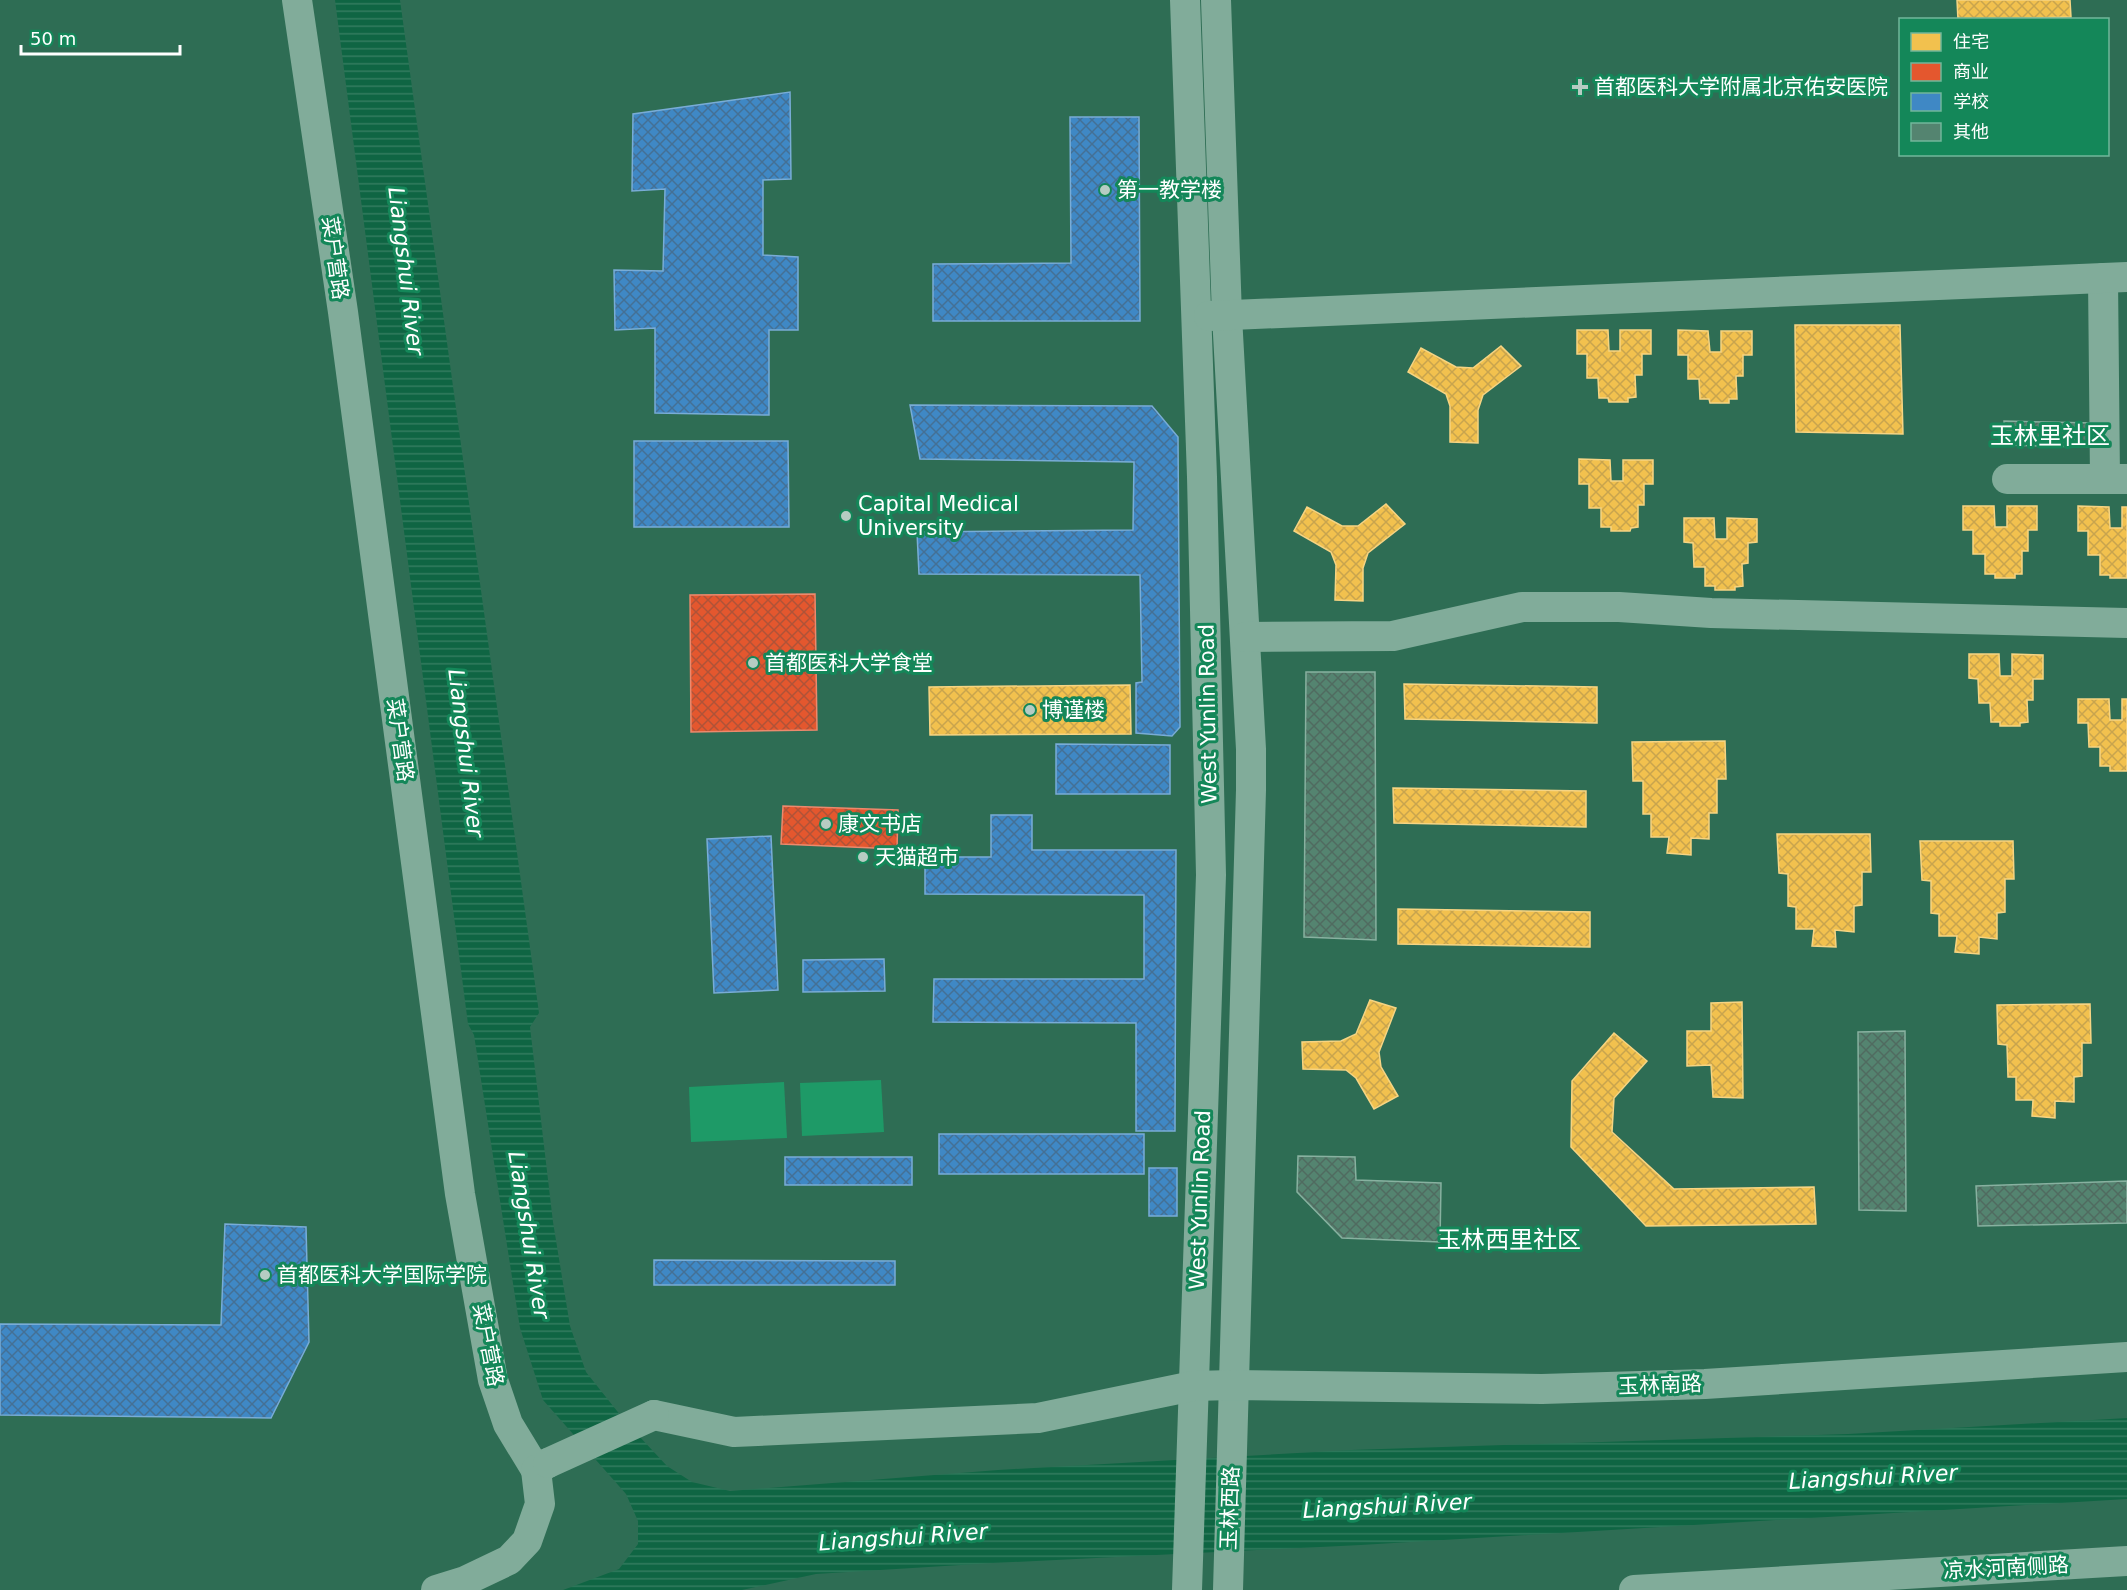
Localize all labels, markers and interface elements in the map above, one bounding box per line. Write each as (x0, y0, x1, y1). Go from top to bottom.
scale bar (21, 18, 180, 56)
legend (1899, 18, 2109, 156)
text: 50 m (30, 28, 76, 49)
text: 住宅 (1953, 31, 1989, 52)
text: 商业 (1953, 61, 1989, 82)
place label: 首都医科大学附属北京佑安医院 (1594, 75, 1888, 99)
marker: 首都医科大学附属北京佑安医院 (1571, 78, 1589, 96)
text: 学校 (1953, 91, 1989, 112)
text: 其他 (1953, 121, 1989, 142)
place label: 第一教学楼 (1117, 178, 1222, 202)
marker: 第一教学楼 (1098, 183, 1112, 197)
water label: Liangshui River (383, 185, 429, 358)
street label: 菜户营路 (317, 215, 353, 301)
district label: 玉林里社区 (1990, 422, 2110, 450)
place label: Capital Medical University (858, 492, 1019, 540)
marker: Capital Medical University (839, 509, 853, 523)
street label: West Yunlin Road (1194, 624, 1222, 804)
place label: 首都医科大学食堂 (765, 651, 933, 675)
marker: 首都医科大学食堂 (746, 656, 760, 670)
water label: Liangshui River (443, 667, 489, 840)
street label: 菜户营路 (382, 697, 418, 783)
place label: 博谨楼 (1042, 698, 1105, 722)
marker: 博谨楼 (1023, 703, 1037, 717)
place label: 康文书店 (838, 812, 922, 836)
marker: 康文书店 (819, 817, 833, 831)
place label: 天猫超市 (875, 845, 959, 869)
marker: 天猫超市 (856, 850, 870, 864)
street label: West Yunlin Road (1185, 1110, 1215, 1290)
water label: Liangshui River (503, 1149, 555, 1322)
district label: 玉林西里社区 (1437, 1226, 1581, 1254)
place label: 首都医科大学国际学院 (277, 1263, 487, 1287)
marker: 首都医科大学国际学院 (258, 1268, 272, 1282)
street label: 菜户营路 (468, 1301, 508, 1389)
street label: 玉林南路 (1618, 1372, 1702, 1398)
water label: Liangshui River (1788, 1460, 1960, 1494)
street label: 玉林西路 (1217, 1466, 1243, 1550)
water label: Liangshui River (1302, 1489, 1474, 1523)
water label: Liangshui River (818, 1518, 990, 1555)
street label: 凉水河南侧路 (1942, 1553, 2070, 1583)

